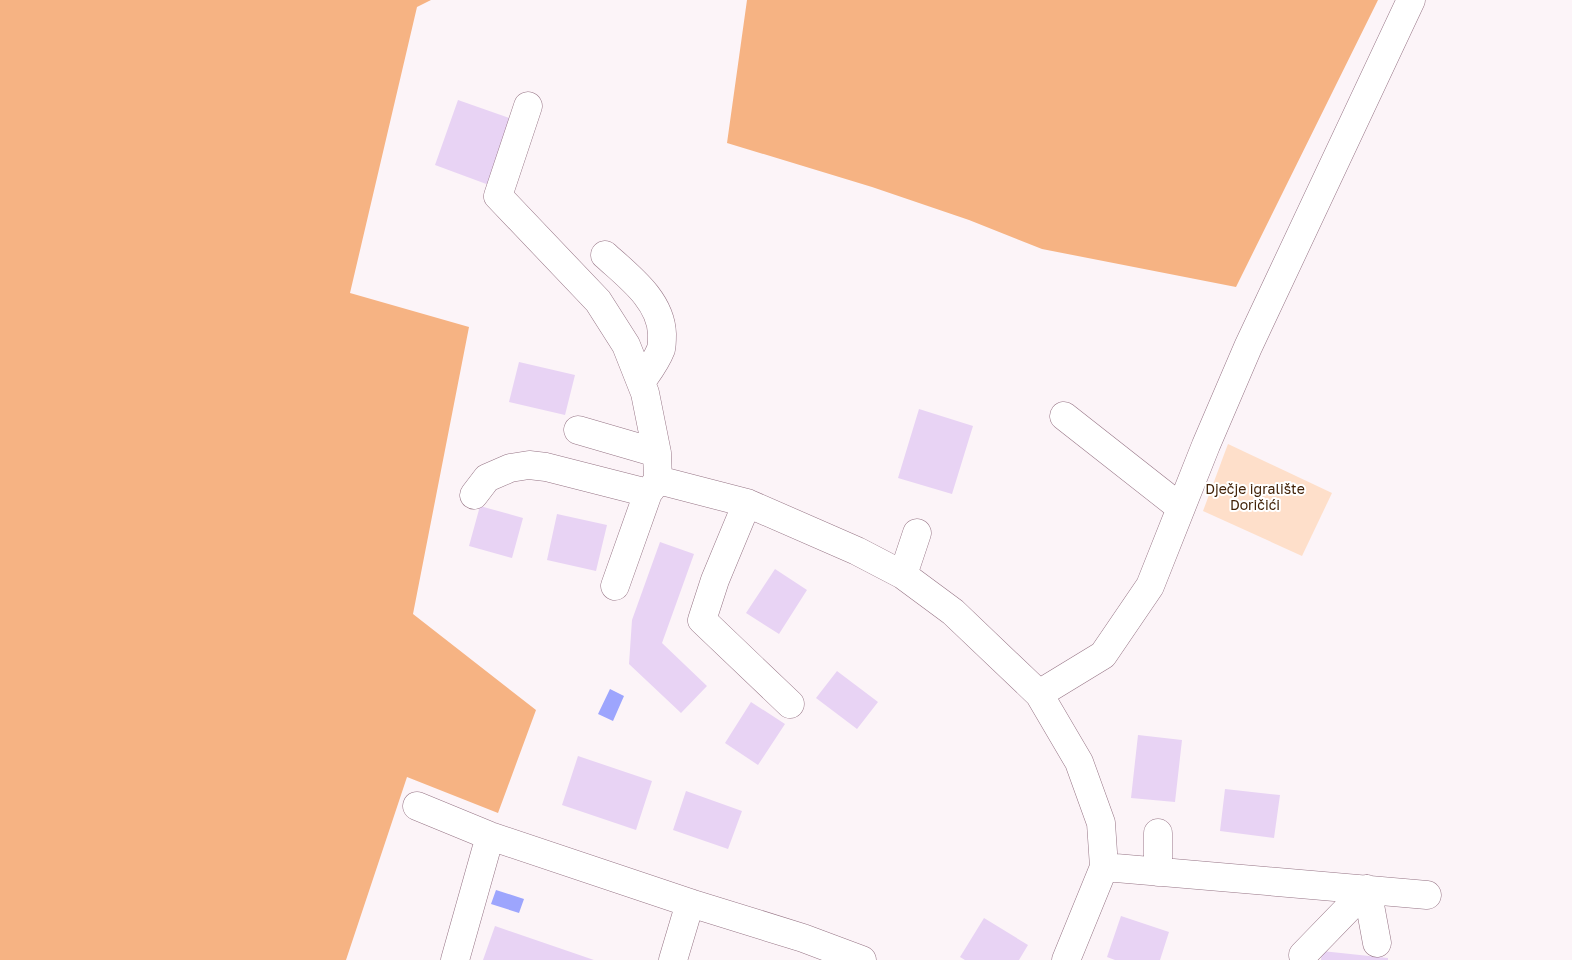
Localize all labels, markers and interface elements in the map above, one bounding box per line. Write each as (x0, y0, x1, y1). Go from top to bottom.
park label: Dječje igralište Doričići (1205, 480, 1305, 513)

